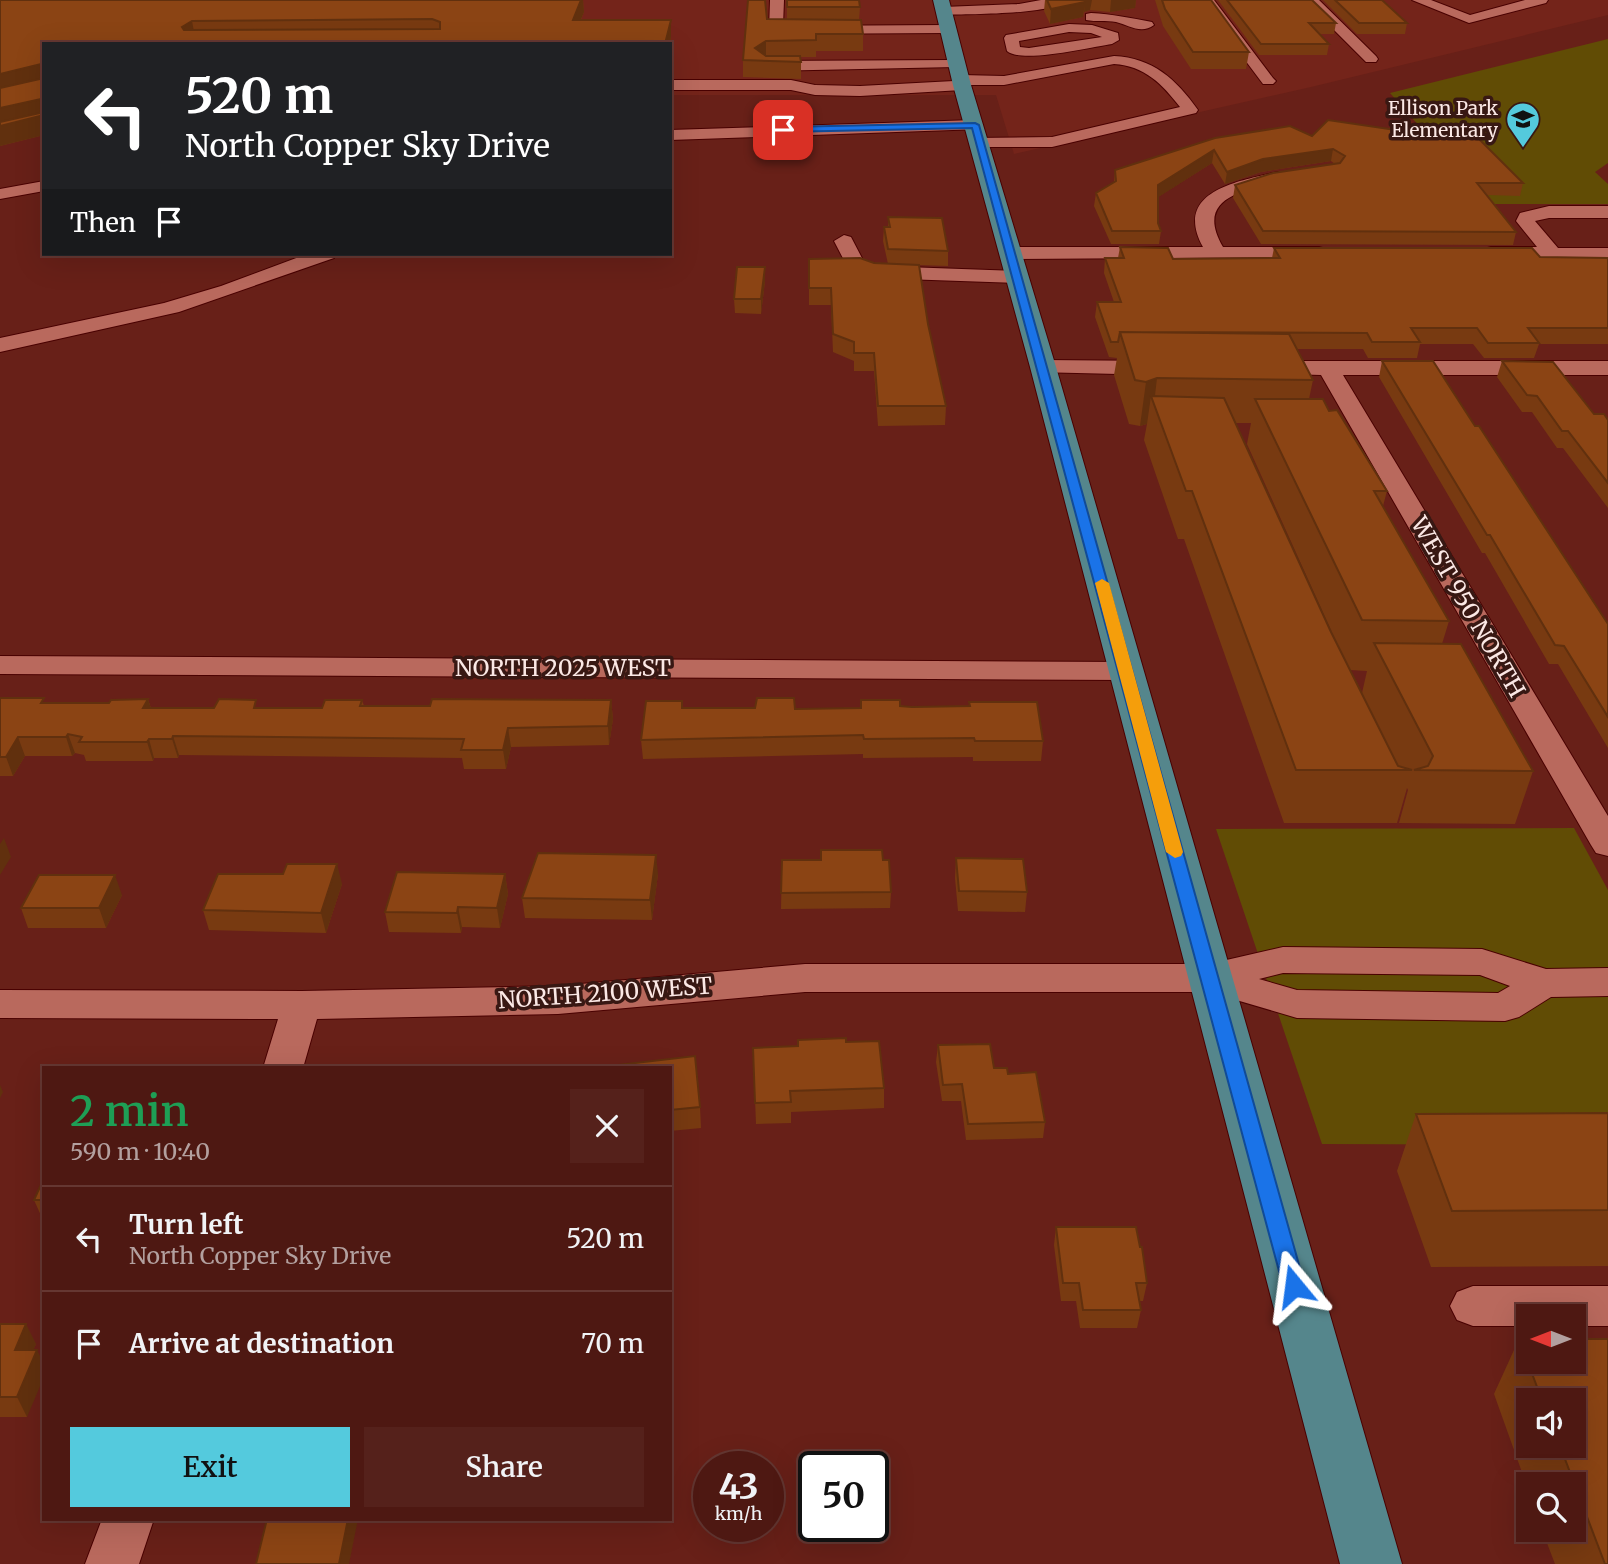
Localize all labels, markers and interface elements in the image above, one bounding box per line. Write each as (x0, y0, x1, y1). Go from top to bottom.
text: 520 m (185, 65, 333, 126)
icon: left (70, 70, 161, 161)
place label: Ellison Park Elementary (1388, 96, 1498, 142)
pin (753, 100, 813, 160)
school or university icon: Ellison Park Elementary (1504, 100, 1542, 149)
icon: arrive (764, 111, 802, 149)
text: North Copper Sky Drive (185, 126, 550, 166)
icon: arrive (150, 203, 188, 241)
text: Then (70, 206, 136, 239)
street label: WEST 950 NORTH (1404, 510, 1532, 702)
street label: NORTH 2025 WEST (455, 653, 671, 682)
street label: NORTH 2100 WEST (497, 971, 713, 1014)
text: 2 min (70, 1085, 189, 1137)
button: close (570, 1089, 644, 1163)
text: 590 m · 10:40 (70, 1137, 210, 1166)
text: Turn left (129, 1208, 243, 1241)
icon: left (70, 1220, 108, 1258)
text: 520 m (566, 1222, 644, 1255)
text: North Copper Sky Drive (129, 1241, 391, 1270)
position arrow (1257, 1249, 1331, 1323)
north arrow (1516, 1304, 1586, 1374)
map controls (1516, 1304, 1586, 1542)
icon: arrive (70, 1325, 108, 1363)
text: Arrive at destination (129, 1327, 394, 1360)
text: 70 m (581, 1327, 644, 1360)
button: sound (1516, 1388, 1586, 1458)
button: Exit (70, 1427, 350, 1507)
button: Share (364, 1427, 644, 1507)
speed limit sign: 50 (798, 1451, 889, 1542)
text: 43 (718, 1465, 759, 1509)
button: search (1516, 1472, 1586, 1542)
text: km/h (715, 1502, 762, 1525)

